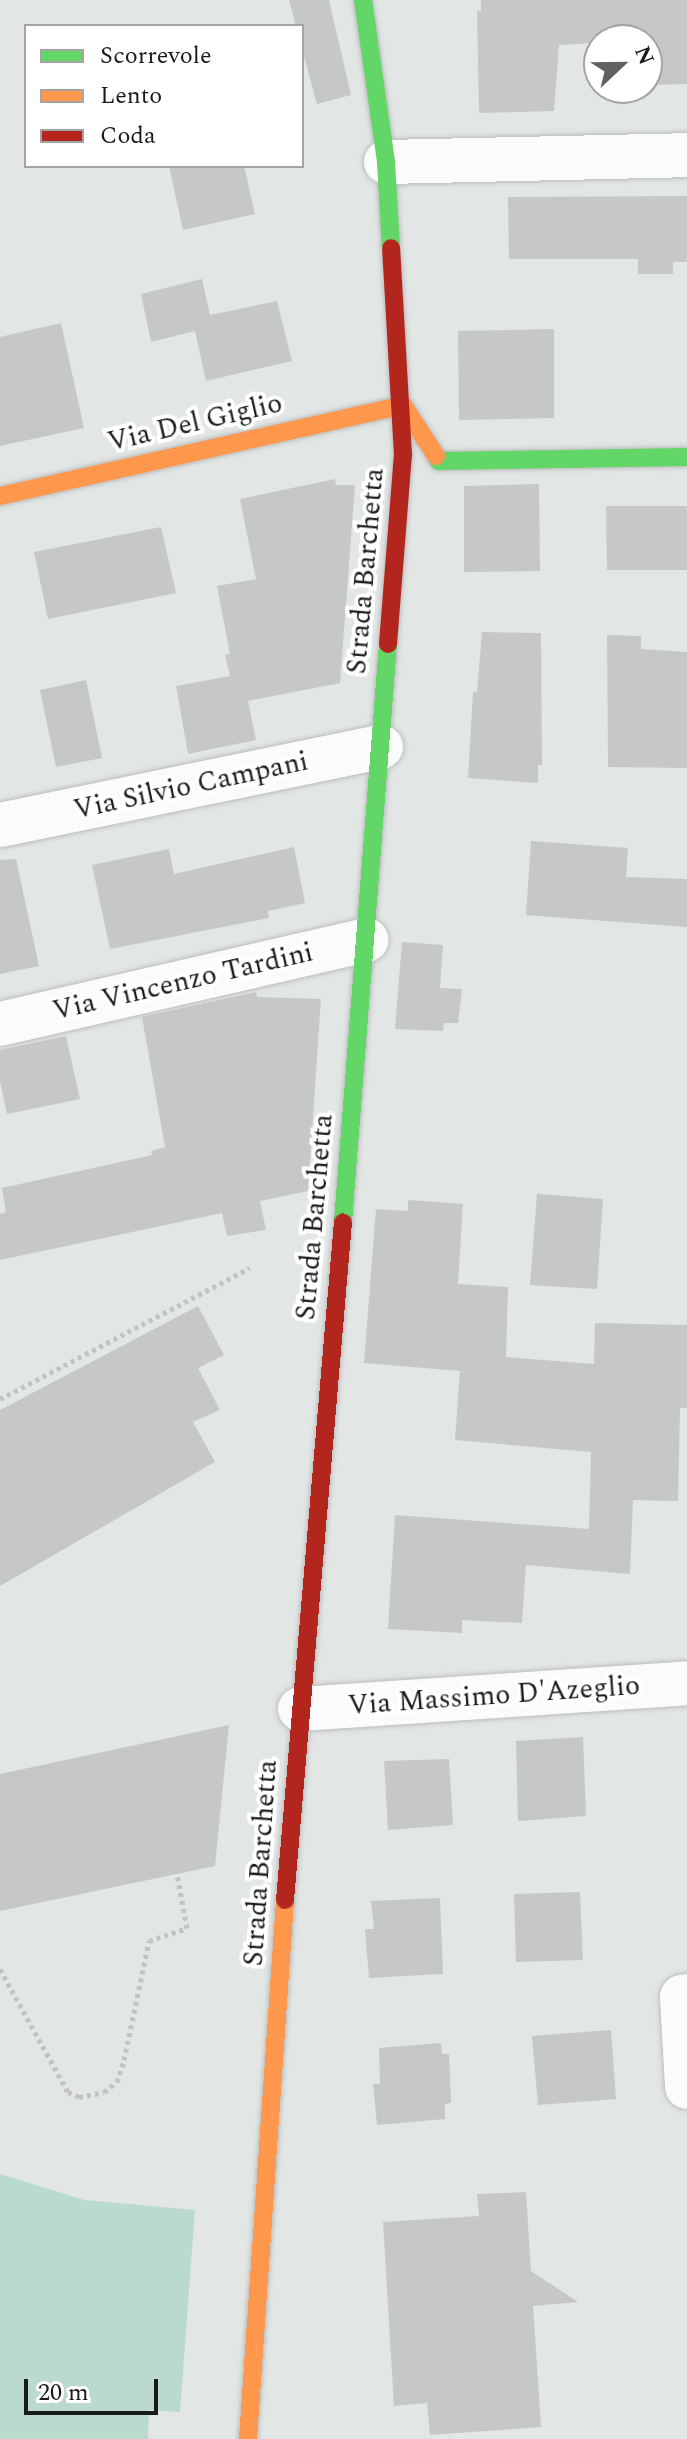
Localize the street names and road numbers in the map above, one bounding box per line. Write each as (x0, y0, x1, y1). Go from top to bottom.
street label: Via Del Giglio (104, 387, 286, 459)
street label: Strada Barchetta (340, 467, 392, 675)
street label: Via Silvio Campani (71, 745, 311, 827)
street label: Via Vincenzo Tardini (49, 936, 317, 1028)
street label: Strada Barchetta (289, 1113, 341, 1321)
street label: Via Massimo D'Azeglio (347, 1669, 641, 1723)
street label: Strada Barchetta (237, 1759, 285, 1967)

